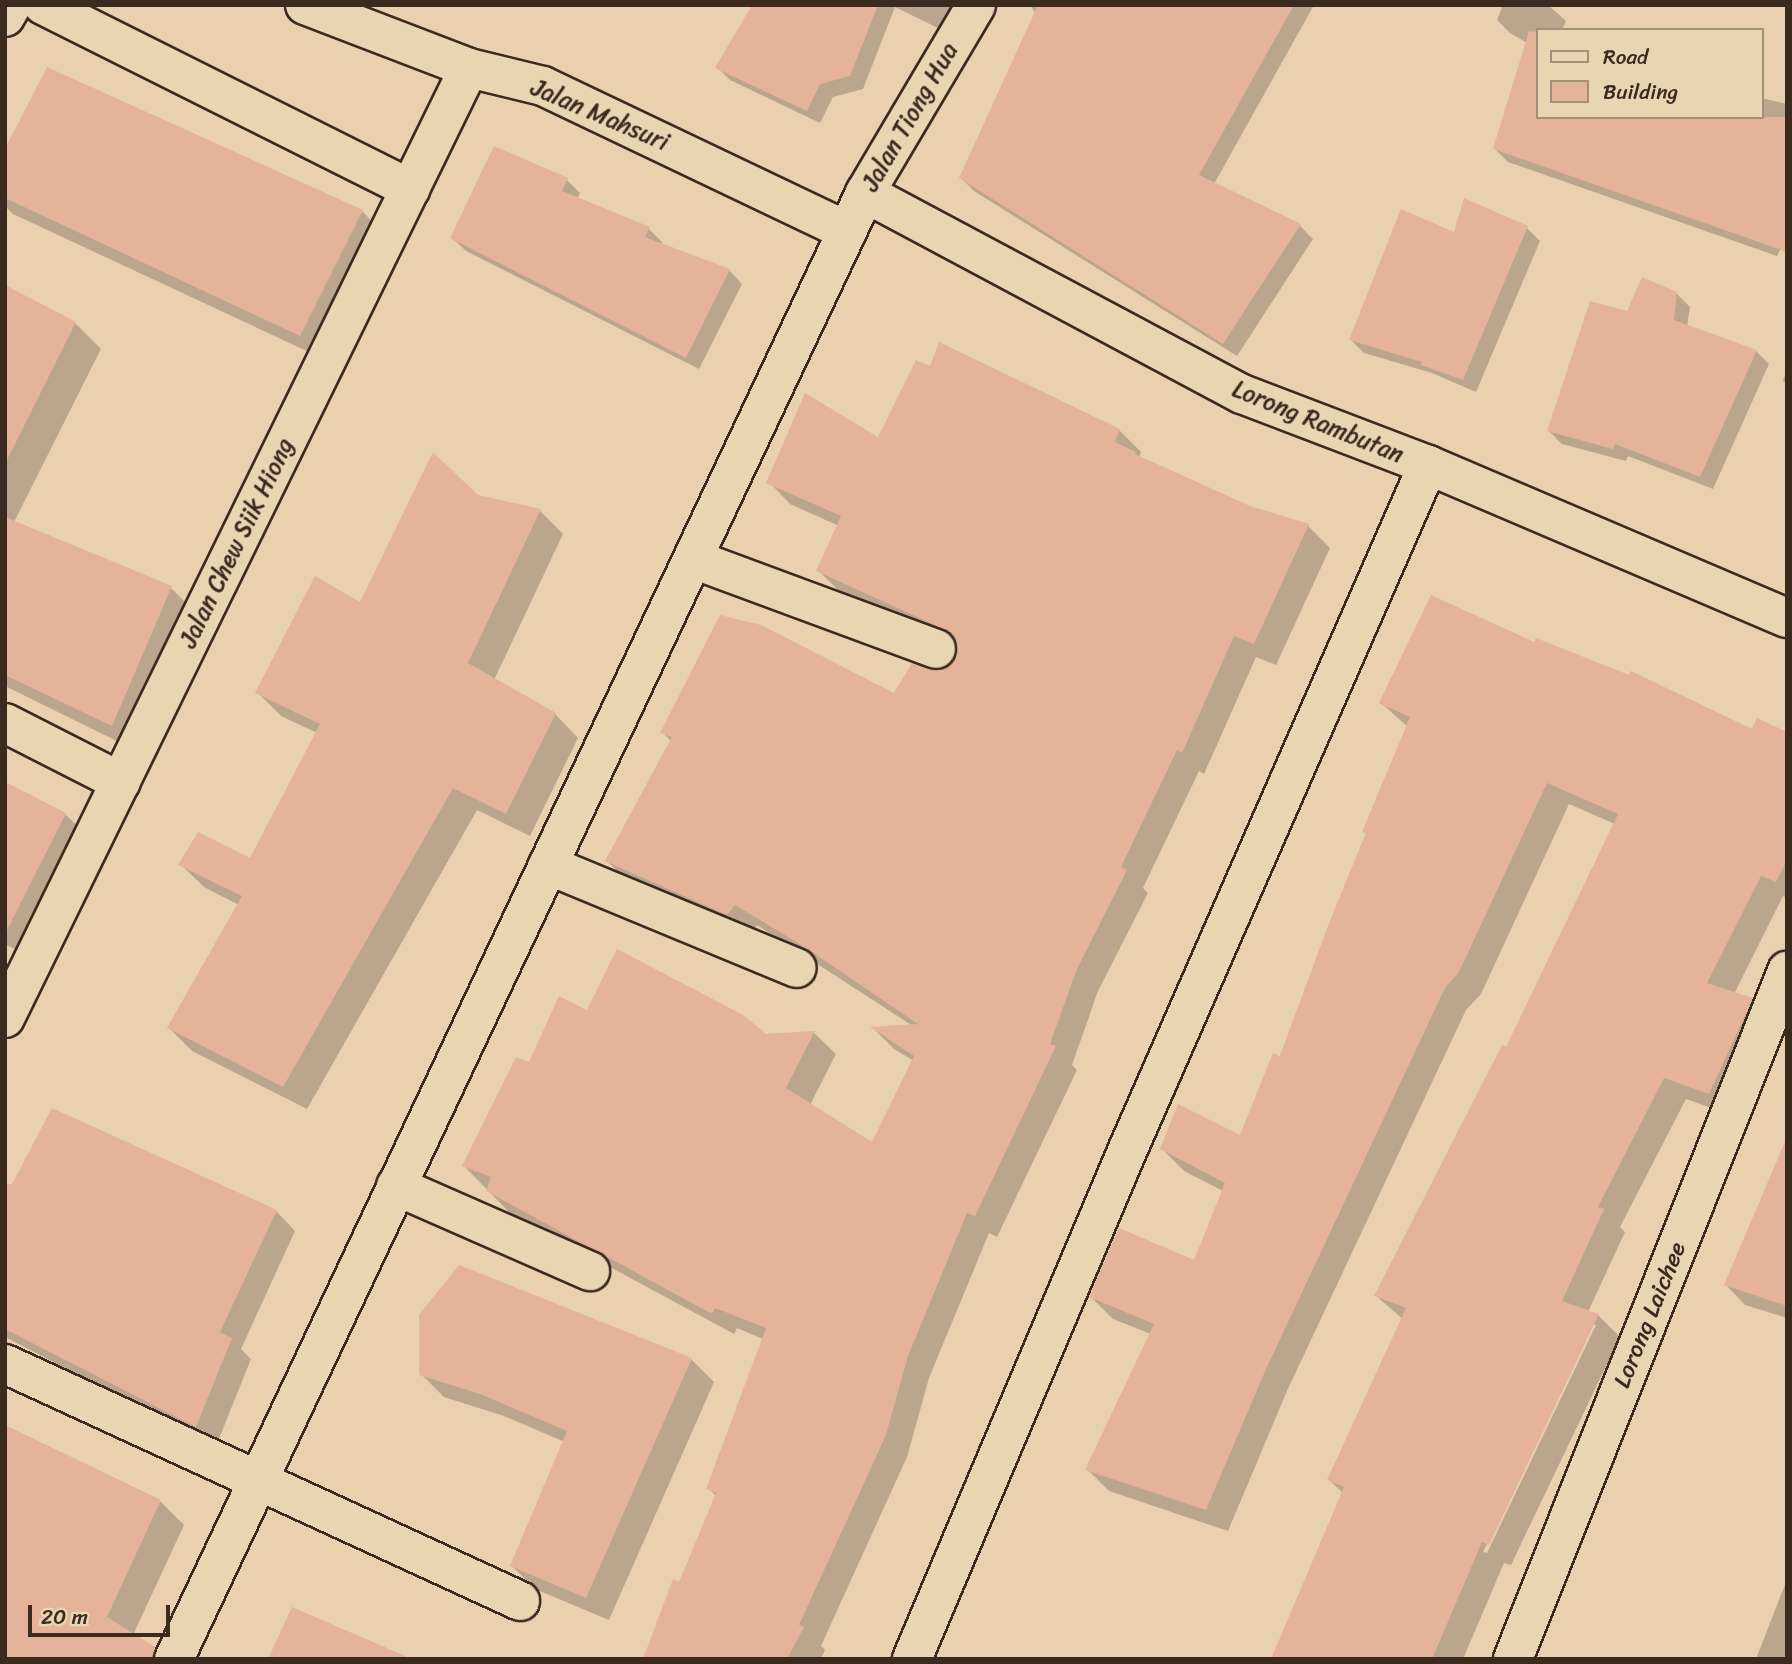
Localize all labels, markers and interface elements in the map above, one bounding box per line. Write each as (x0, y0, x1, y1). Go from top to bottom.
legend (1536, 28, 1764, 119)
street label: Jalan Tiong Hua (856, 38, 964, 196)
text: Road (1603, 38, 1648, 76)
street label: Jalan Mahsuri (527, 73, 673, 157)
text: Building (1603, 73, 1678, 111)
street label: Lorong Rambutan (1228, 375, 1408, 469)
street label: Jalan Chew Siik Hiong (173, 432, 301, 654)
street label: Lorong Laichee (1608, 1238, 1692, 1392)
scale bar (32, 1590, 173, 1634)
text: 20 m (41, 1598, 88, 1636)

